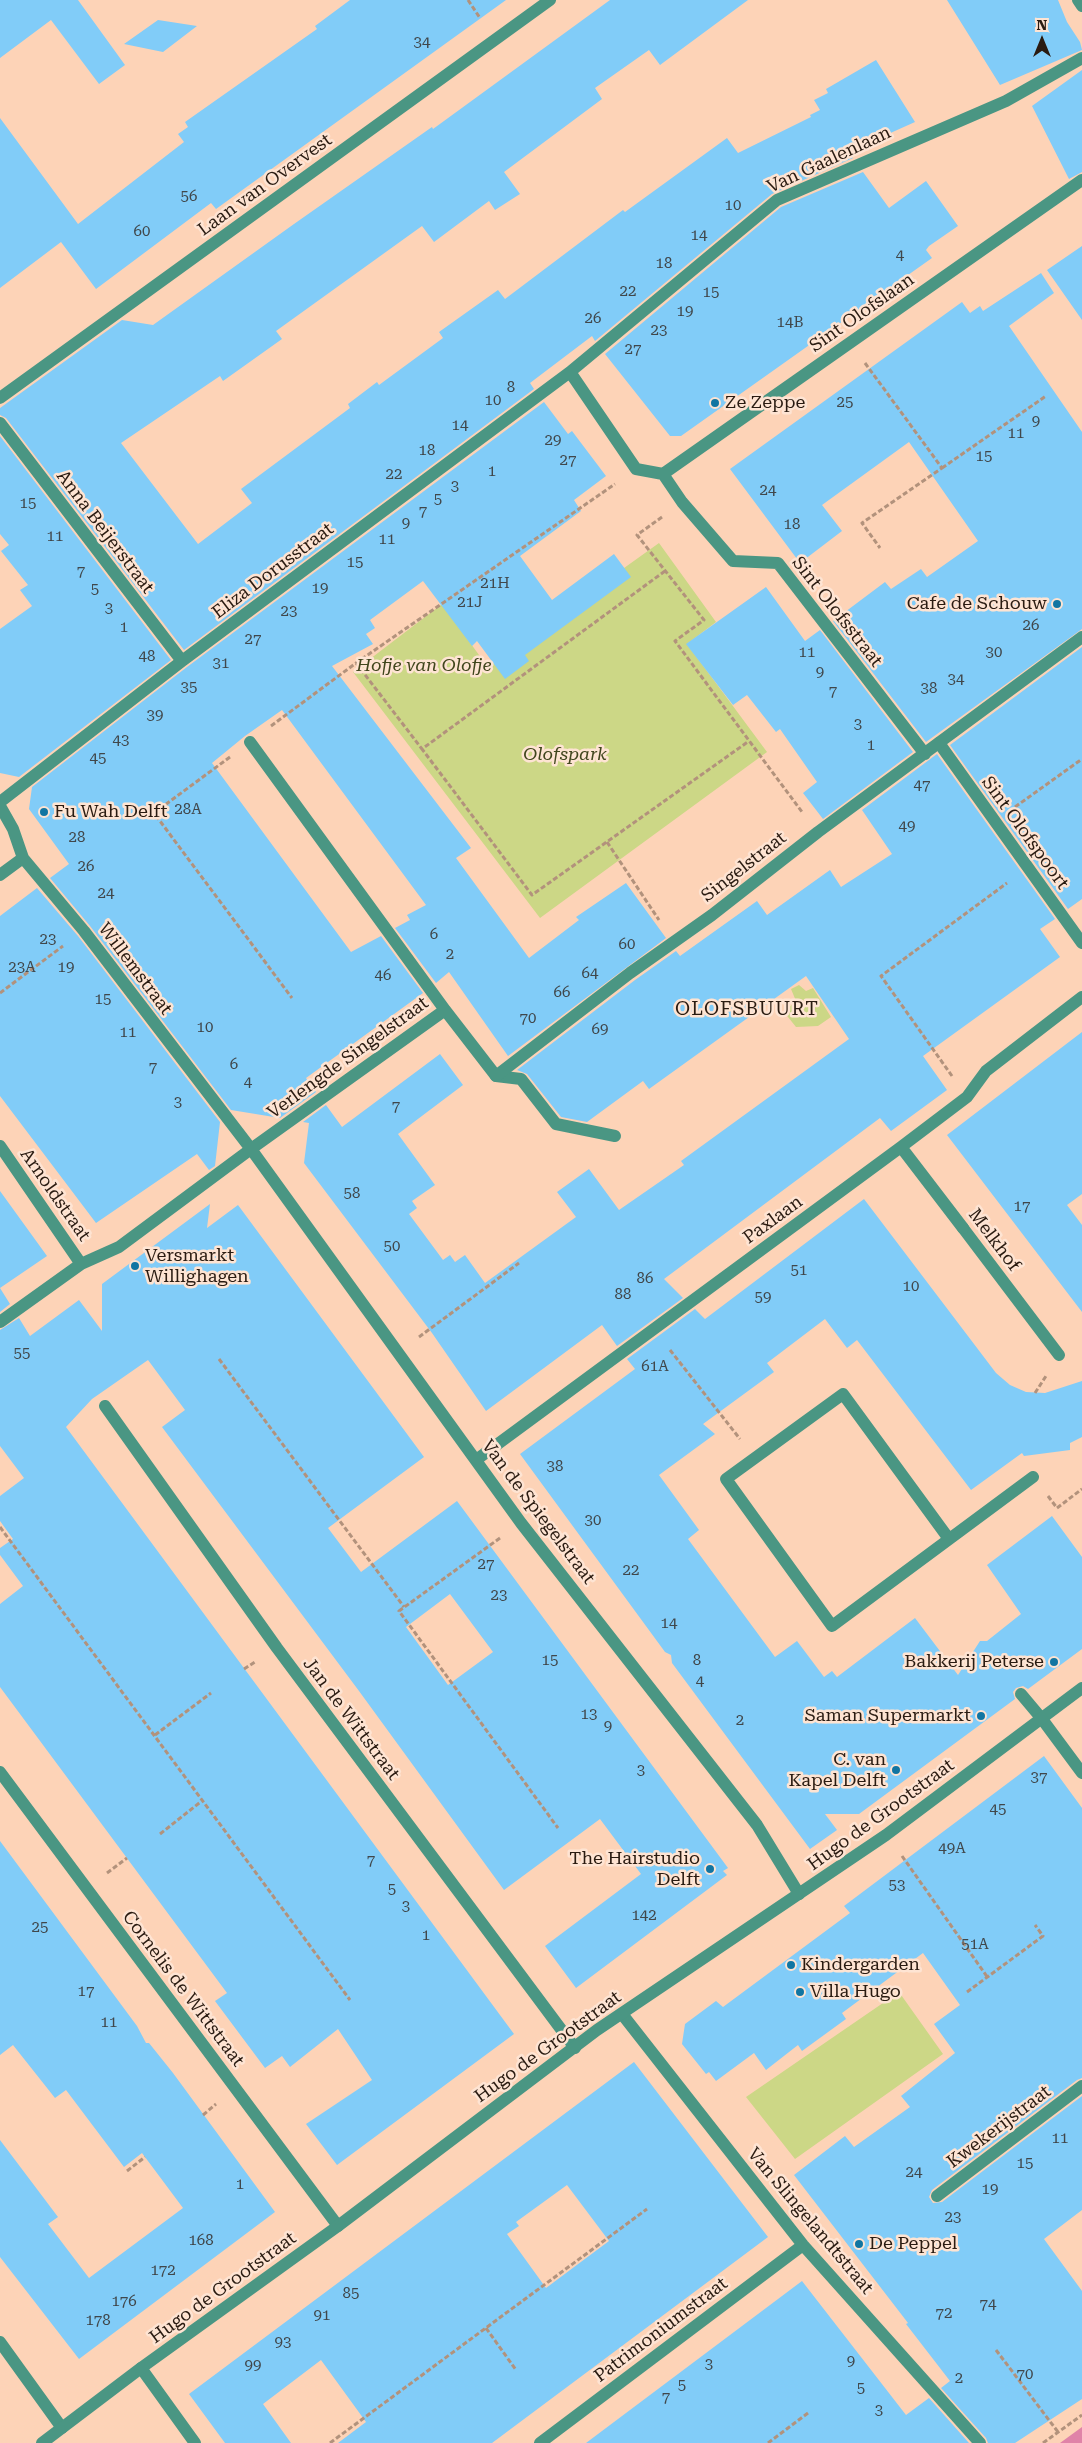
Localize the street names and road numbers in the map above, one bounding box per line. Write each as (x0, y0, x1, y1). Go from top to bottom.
street label: Van Gaalenlaan (764, 122, 894, 198)
street label: Laan van Overvest (194, 129, 336, 241)
street label: Sint Olofslaan (806, 269, 918, 357)
street label: Anna Beijerstraat (52, 466, 158, 598)
street label: Eliza Dorusstraat (208, 518, 338, 624)
street label: Sint Olofsstraat (787, 552, 887, 672)
street label: Sint Olofspoort (977, 772, 1073, 894)
street label: Singelstraat (697, 827, 791, 907)
street label: Willemstraat (93, 919, 177, 1019)
street label: Verlengde Singelstraat (263, 992, 433, 1124)
street label: Arnoldstraat (15, 1145, 95, 1245)
street label: Paxlaan (739, 1191, 807, 1249)
street label: Melkhof (964, 1204, 1024, 1276)
street label: Van de Spiegelstraat (477, 1436, 599, 1588)
street label: Jan de Wittstraat (298, 1654, 404, 1784)
street label: Hugo de Grootstraat (803, 1755, 959, 1875)
street label: Cornelis de Wittstraat (117, 1907, 249, 2071)
street label: Hugo de Grootstraat (470, 1987, 626, 2107)
street label: Kwekerijstraat (943, 2081, 1055, 2173)
street label: Van Slingelandtstraat (742, 2143, 878, 2299)
street label: Hugo de Grootstraat (145, 2228, 301, 2348)
street label: Patrimoniumstraat (590, 2273, 732, 2387)

